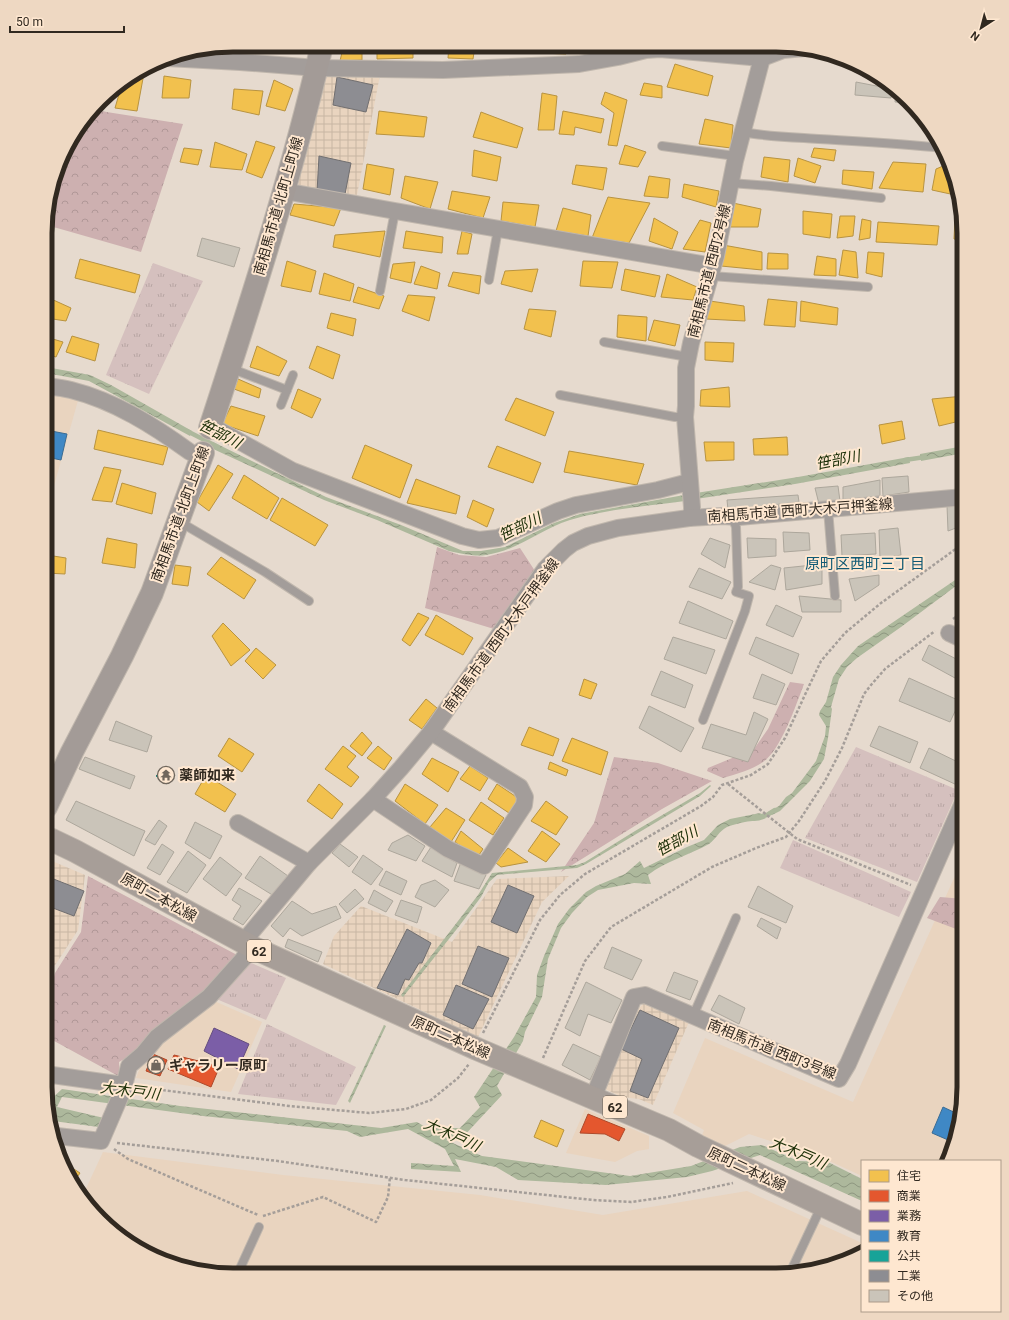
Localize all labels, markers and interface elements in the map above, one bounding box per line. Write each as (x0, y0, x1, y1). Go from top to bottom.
scale bar (10, 8, 124, 34)
north arrow (961, 8, 1001, 48)
text: 50 m (16, 15, 43, 29)
text: N (968, 28, 982, 43)
street label: 南相馬市道 北町上町線 (251, 135, 305, 277)
street label: 南相馬市道 西町2号線 (685, 202, 733, 340)
water label: 笹部川 (196, 416, 246, 453)
street label: 南相馬市道 北町上町線 (148, 444, 212, 584)
water label: 笹部川 (814, 446, 864, 473)
street label: 南相馬市道 西町大木戸押釜線 (707, 496, 893, 524)
water label: 笹部川 (496, 508, 546, 545)
street label: 南相馬市道 西町大木戸押釜線 (440, 555, 562, 715)
district label: 原町区西町三丁目 (805, 555, 925, 573)
temple icon: 薬師如来 (156, 765, 176, 785)
place label: 薬師如来 (179, 767, 235, 783)
water label: 笹部川 (653, 821, 703, 860)
street label: 原町二本松線 (118, 870, 200, 924)
road number: 62 (247, 940, 271, 962)
street label: 原町二本松線 (409, 1013, 493, 1061)
street label: 南相馬市道 西町3号線 (705, 1016, 839, 1082)
shop icon: ギャラリー原町 (146, 1055, 166, 1075)
place label: ギャラリー原町 (169, 1057, 267, 1073)
water label: 大木戸川 (99, 1078, 163, 1104)
road number: 62 (603, 1096, 627, 1118)
water label: 大木戸川 (421, 1115, 485, 1156)
water label: 大木戸川 (767, 1133, 831, 1174)
street label: 原町二本松線 (706, 1144, 788, 1194)
legend (861, 1160, 1001, 1312)
text: 住宅 (897, 1169, 921, 1183)
text: 商業 (897, 1189, 921, 1203)
text: 業務 (897, 1209, 921, 1223)
text: 教育 (897, 1229, 921, 1243)
text: 公共 (897, 1249, 921, 1263)
text: 工業 (897, 1269, 921, 1283)
text: その他 (897, 1289, 933, 1303)

